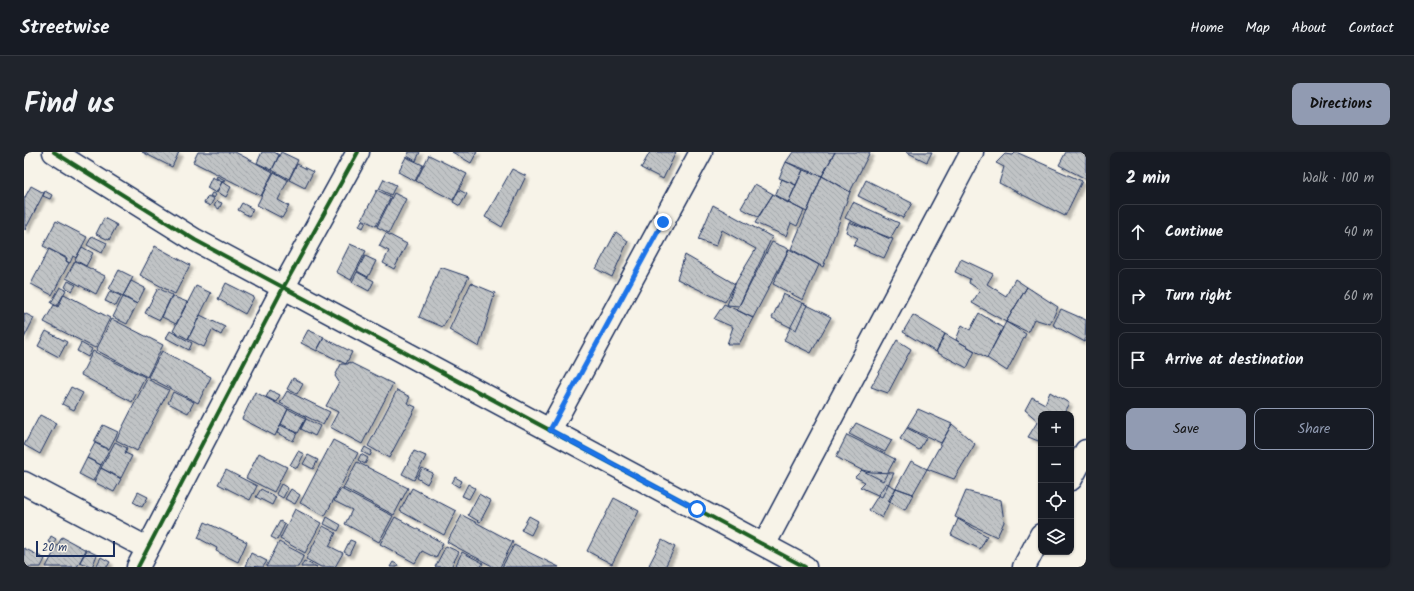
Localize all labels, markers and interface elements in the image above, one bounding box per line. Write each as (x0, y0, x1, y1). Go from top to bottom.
text: Streetwise (20, 13, 110, 43)
text: Home (1190, 17, 1224, 39)
text: Map (1246, 17, 1270, 39)
text: About (1292, 17, 1326, 39)
text: Contact (1348, 17, 1394, 39)
text: Find us (24, 82, 115, 127)
button: Directions (1292, 83, 1390, 125)
text: 2 min (1126, 165, 1170, 192)
text: Walk · 100 m (1302, 168, 1374, 189)
route end (654, 213, 672, 231)
text: Continue (1165, 220, 1223, 244)
icon: ahead (1127, 221, 1149, 243)
text: 40 m (1344, 222, 1373, 243)
text: Turn right (1165, 284, 1232, 308)
icon: right (1127, 285, 1149, 307)
text: 60 m (1344, 286, 1373, 307)
text: Arrive at destination (1165, 348, 1304, 372)
icon: arrive (1127, 349, 1149, 371)
button: Save (1126, 408, 1246, 450)
button: Share (1254, 408, 1374, 450)
map controls (1038, 411, 1074, 555)
button: + (1038, 411, 1074, 447)
button: − (1038, 447, 1074, 483)
button: locate (1038, 483, 1074, 519)
route start (688, 500, 706, 518)
button: layers (1038, 519, 1074, 555)
scale bar (36, 539, 115, 558)
text: 20 m (42, 539, 67, 557)

